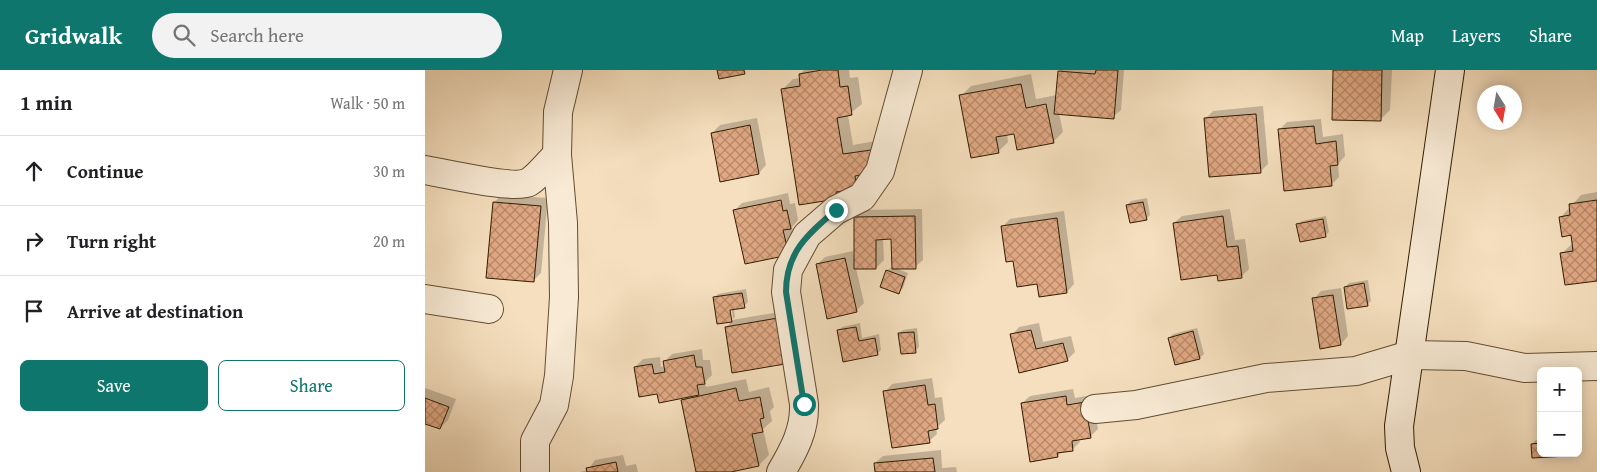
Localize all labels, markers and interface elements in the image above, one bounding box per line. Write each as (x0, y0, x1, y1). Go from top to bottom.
search box (152, 13, 502, 58)
text: Gridwalk (25, 18, 122, 53)
icon: search (170, 21, 198, 49)
text: Search here (210, 21, 304, 49)
text: Map (1391, 22, 1424, 49)
text: Layers (1452, 22, 1501, 49)
text: Share (1529, 22, 1572, 49)
north arrow (1477, 85, 1522, 130)
text: 1 min (20, 87, 72, 118)
text: Walk · 50 m (330, 91, 405, 115)
icon: ahead (20, 157, 48, 185)
text: Continue (67, 157, 144, 185)
text: 30 m (373, 159, 405, 183)
route end (825, 199, 848, 222)
icon: right (20, 227, 48, 255)
text: Turn right (67, 227, 156, 255)
text: 20 m (373, 229, 405, 253)
icon: arrive (20, 297, 48, 325)
text: Arrive at destination (67, 297, 243, 325)
button: Save (20, 360, 208, 411)
button: Share (218, 360, 405, 411)
map controls (1537, 367, 1582, 457)
button: + (1537, 367, 1582, 412)
route start (793, 393, 816, 416)
button: − (1537, 412, 1582, 457)

